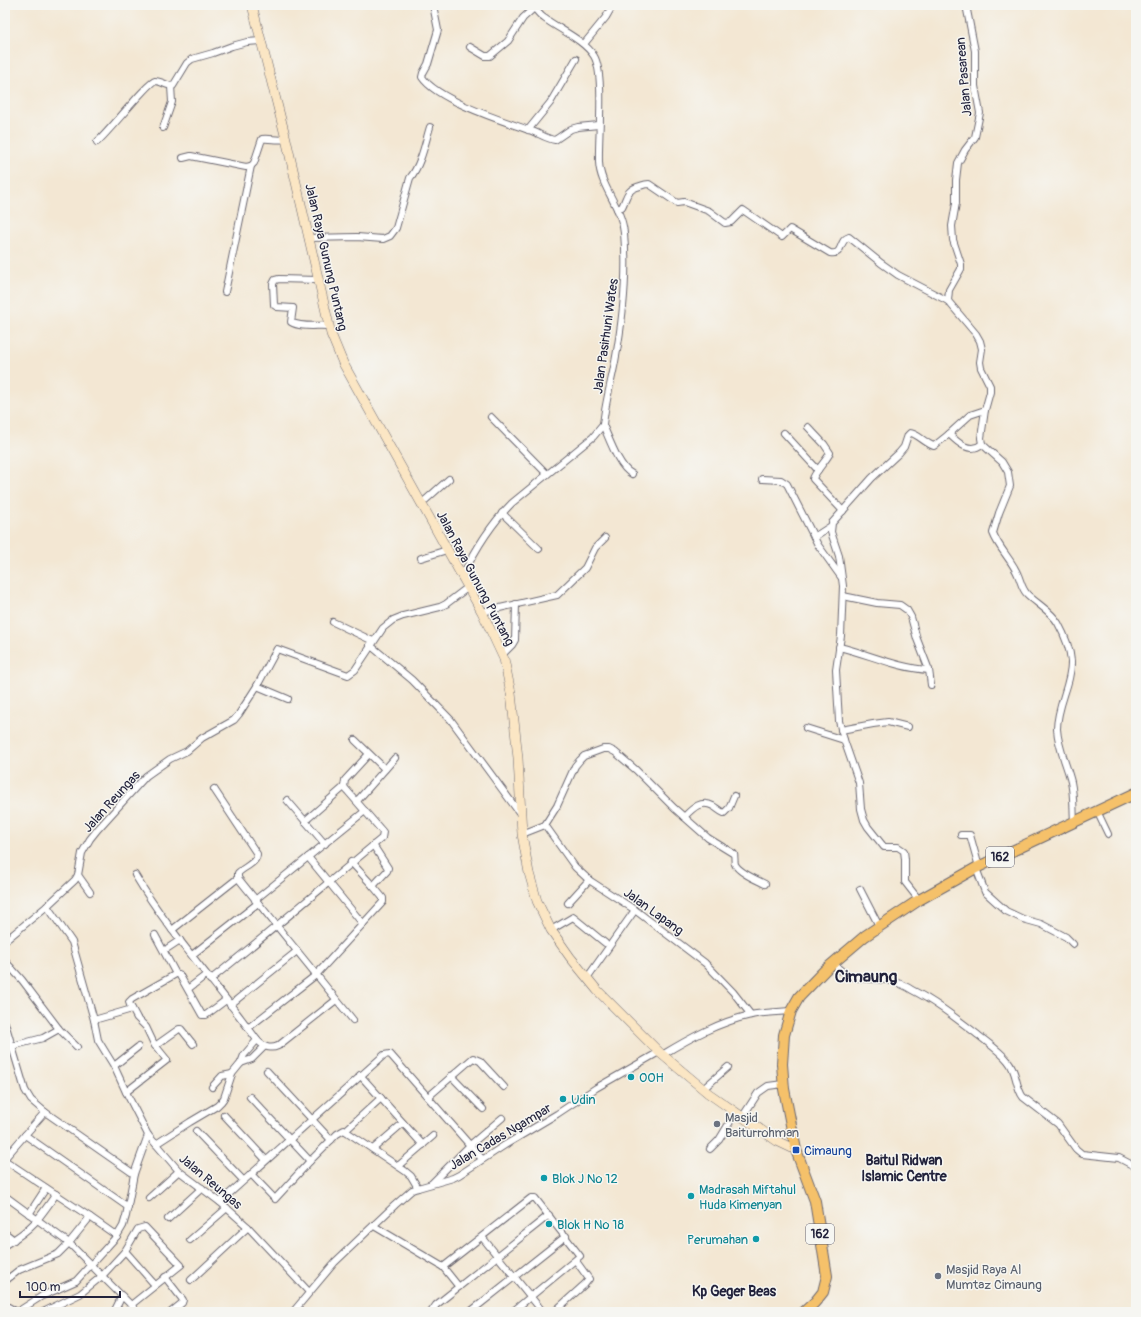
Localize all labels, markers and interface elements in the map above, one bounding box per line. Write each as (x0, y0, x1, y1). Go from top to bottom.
street label: Jalan Pasarean (953, 37, 975, 117)
street label: Jalan Raya Gunung Puntang (301, 182, 351, 333)
street label: Jalan Pasirhuni Wates (590, 277, 622, 395)
street label: Jalan Raya Gunung Puntang (433, 508, 518, 649)
street label: Jalan Reungas (80, 767, 144, 836)
road number: 162 (986, 847, 1014, 867)
street label: Jalan Lapang (620, 885, 687, 939)
district label: Cimaung (835, 966, 898, 987)
place label: OOH (639, 1070, 664, 1086)
marker: OOH (626, 1072, 636, 1082)
place label: Udin (571, 1092, 596, 1108)
marker: Udin (558, 1094, 568, 1104)
street label: Jalan Cadas Ngampar (447, 1100, 555, 1174)
place label: Masjid Baiturrohman (725, 1110, 799, 1141)
marker: Masjid Baiturrohman (712, 1119, 722, 1129)
place label: Cimaung (804, 1143, 852, 1159)
marker: Cimaung (791, 1145, 801, 1155)
street label: Jalan Reungas (176, 1151, 245, 1213)
district label: Baitul Ridwan Islamic Centre (861, 1152, 948, 1185)
place label: Blok J No 12 (552, 1171, 618, 1187)
marker: Blok J No 12 (539, 1173, 549, 1183)
place label: Madrasah Miftahul Huda Kimenyan (699, 1182, 796, 1213)
marker: Madrasah Miftahul Huda Kimenyan (686, 1191, 696, 1201)
place label: Blok H No 18 (557, 1217, 624, 1233)
marker: Blok H No 18 (544, 1219, 554, 1229)
road number: 162 (806, 1224, 834, 1244)
place label: Perumahan (687, 1232, 748, 1248)
marker: Perumahan (751, 1234, 761, 1244)
place label: Masjid Raya Al Mumtaz Cimaung (946, 1262, 1042, 1293)
marker: Masjid Raya Al Mumtaz Cimaung (933, 1271, 943, 1281)
scale bar (20, 1273, 120, 1299)
text: 100 m (26, 1280, 61, 1295)
district label: Kp Geger Beas (692, 1283, 777, 1300)

